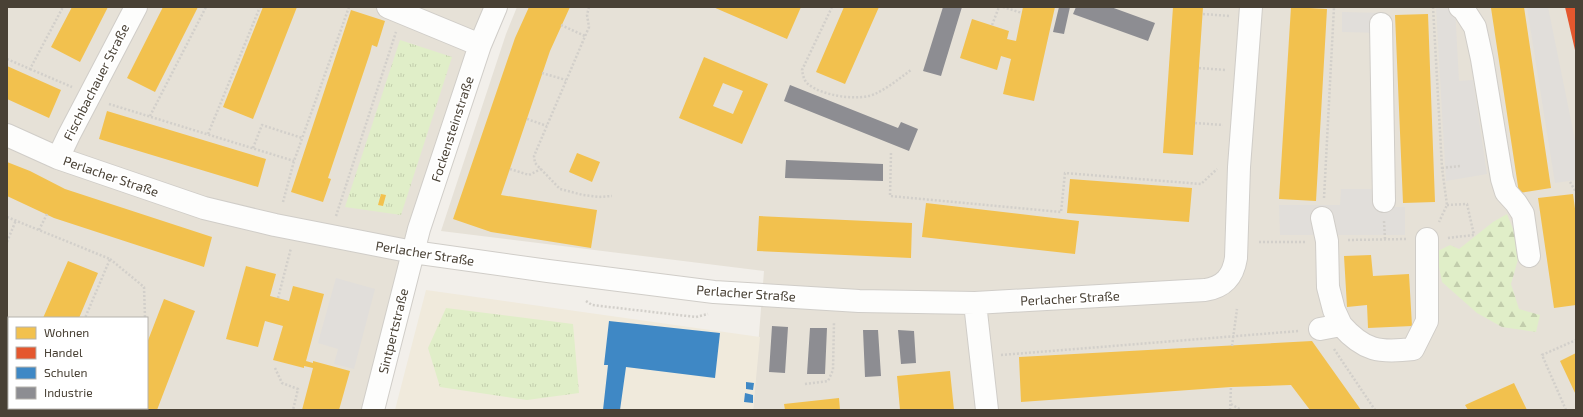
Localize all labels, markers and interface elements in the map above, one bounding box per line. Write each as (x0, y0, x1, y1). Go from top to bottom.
street label: Fischbachauer Straße (60, 21, 132, 143)
street label: Fockensteinstraße (427, 74, 477, 184)
street label: Perlacher Straße (61, 152, 161, 200)
street label: Perlacher Straße (374, 237, 476, 269)
street label: Perlacher Straße (696, 282, 796, 304)
street label: Sintpertstraße (375, 287, 411, 375)
street label: Perlacher Straße (1020, 287, 1120, 309)
legend (8, 317, 148, 409)
text: Wohnen (44, 325, 89, 339)
text: Handel (44, 345, 83, 359)
text: Schulen (44, 365, 87, 379)
text: Industrie (44, 385, 93, 399)

